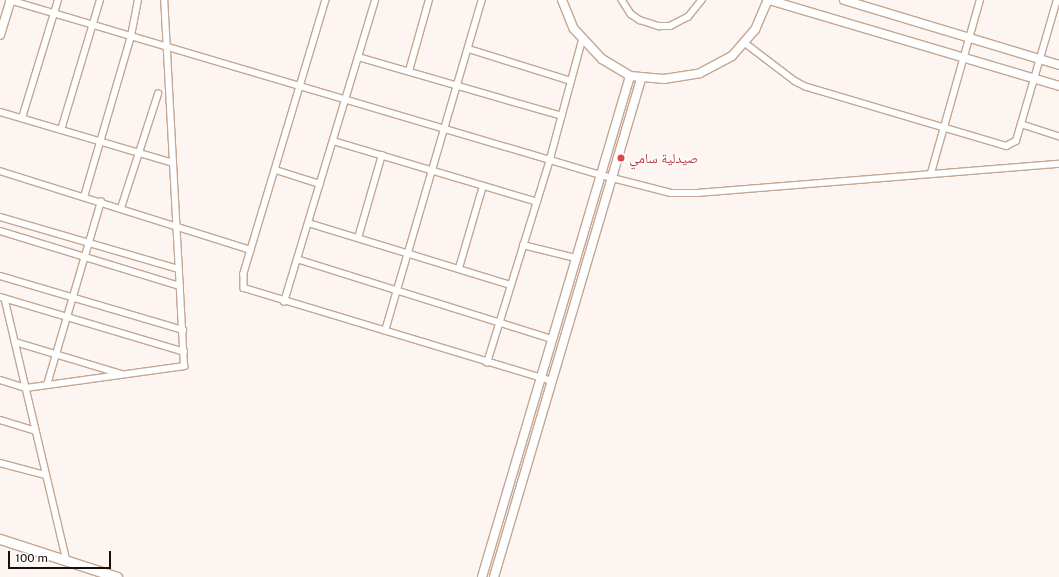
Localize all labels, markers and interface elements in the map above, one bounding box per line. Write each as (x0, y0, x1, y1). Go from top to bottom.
place label: صيدلية سامي (629, 150, 698, 166)
marker: صيدلية سامي (616, 153, 626, 163)
scale bar (10, 543, 113, 569)
text: 100 m (15, 551, 48, 565)

